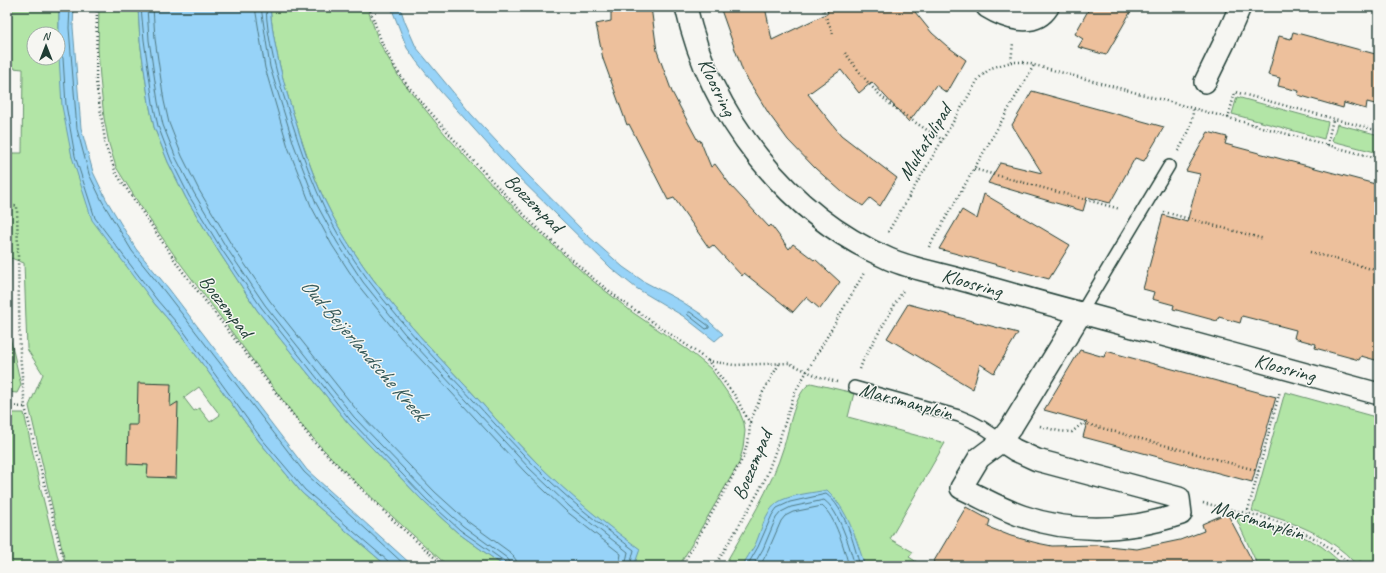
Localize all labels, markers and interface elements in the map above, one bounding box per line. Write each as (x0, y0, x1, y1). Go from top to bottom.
north arrow (26, 26, 66, 66)
text: N (43, 29, 52, 43)
street label: Kloosring (692, 54, 743, 122)
street label: Multatulipad (893, 97, 959, 185)
street label: Boezempad (499, 168, 571, 240)
street label: Kloosring (939, 263, 1007, 304)
street label: Boezempad (194, 269, 260, 345)
water label: Oud-Beijerlandsche Kreek (295, 273, 435, 428)
street label: Kloosring (1252, 348, 1320, 389)
street label: Marsmanplein (857, 377, 956, 426)
street label: Boezempad (726, 424, 779, 504)
street label: Marsmanplein (1209, 494, 1308, 546)

